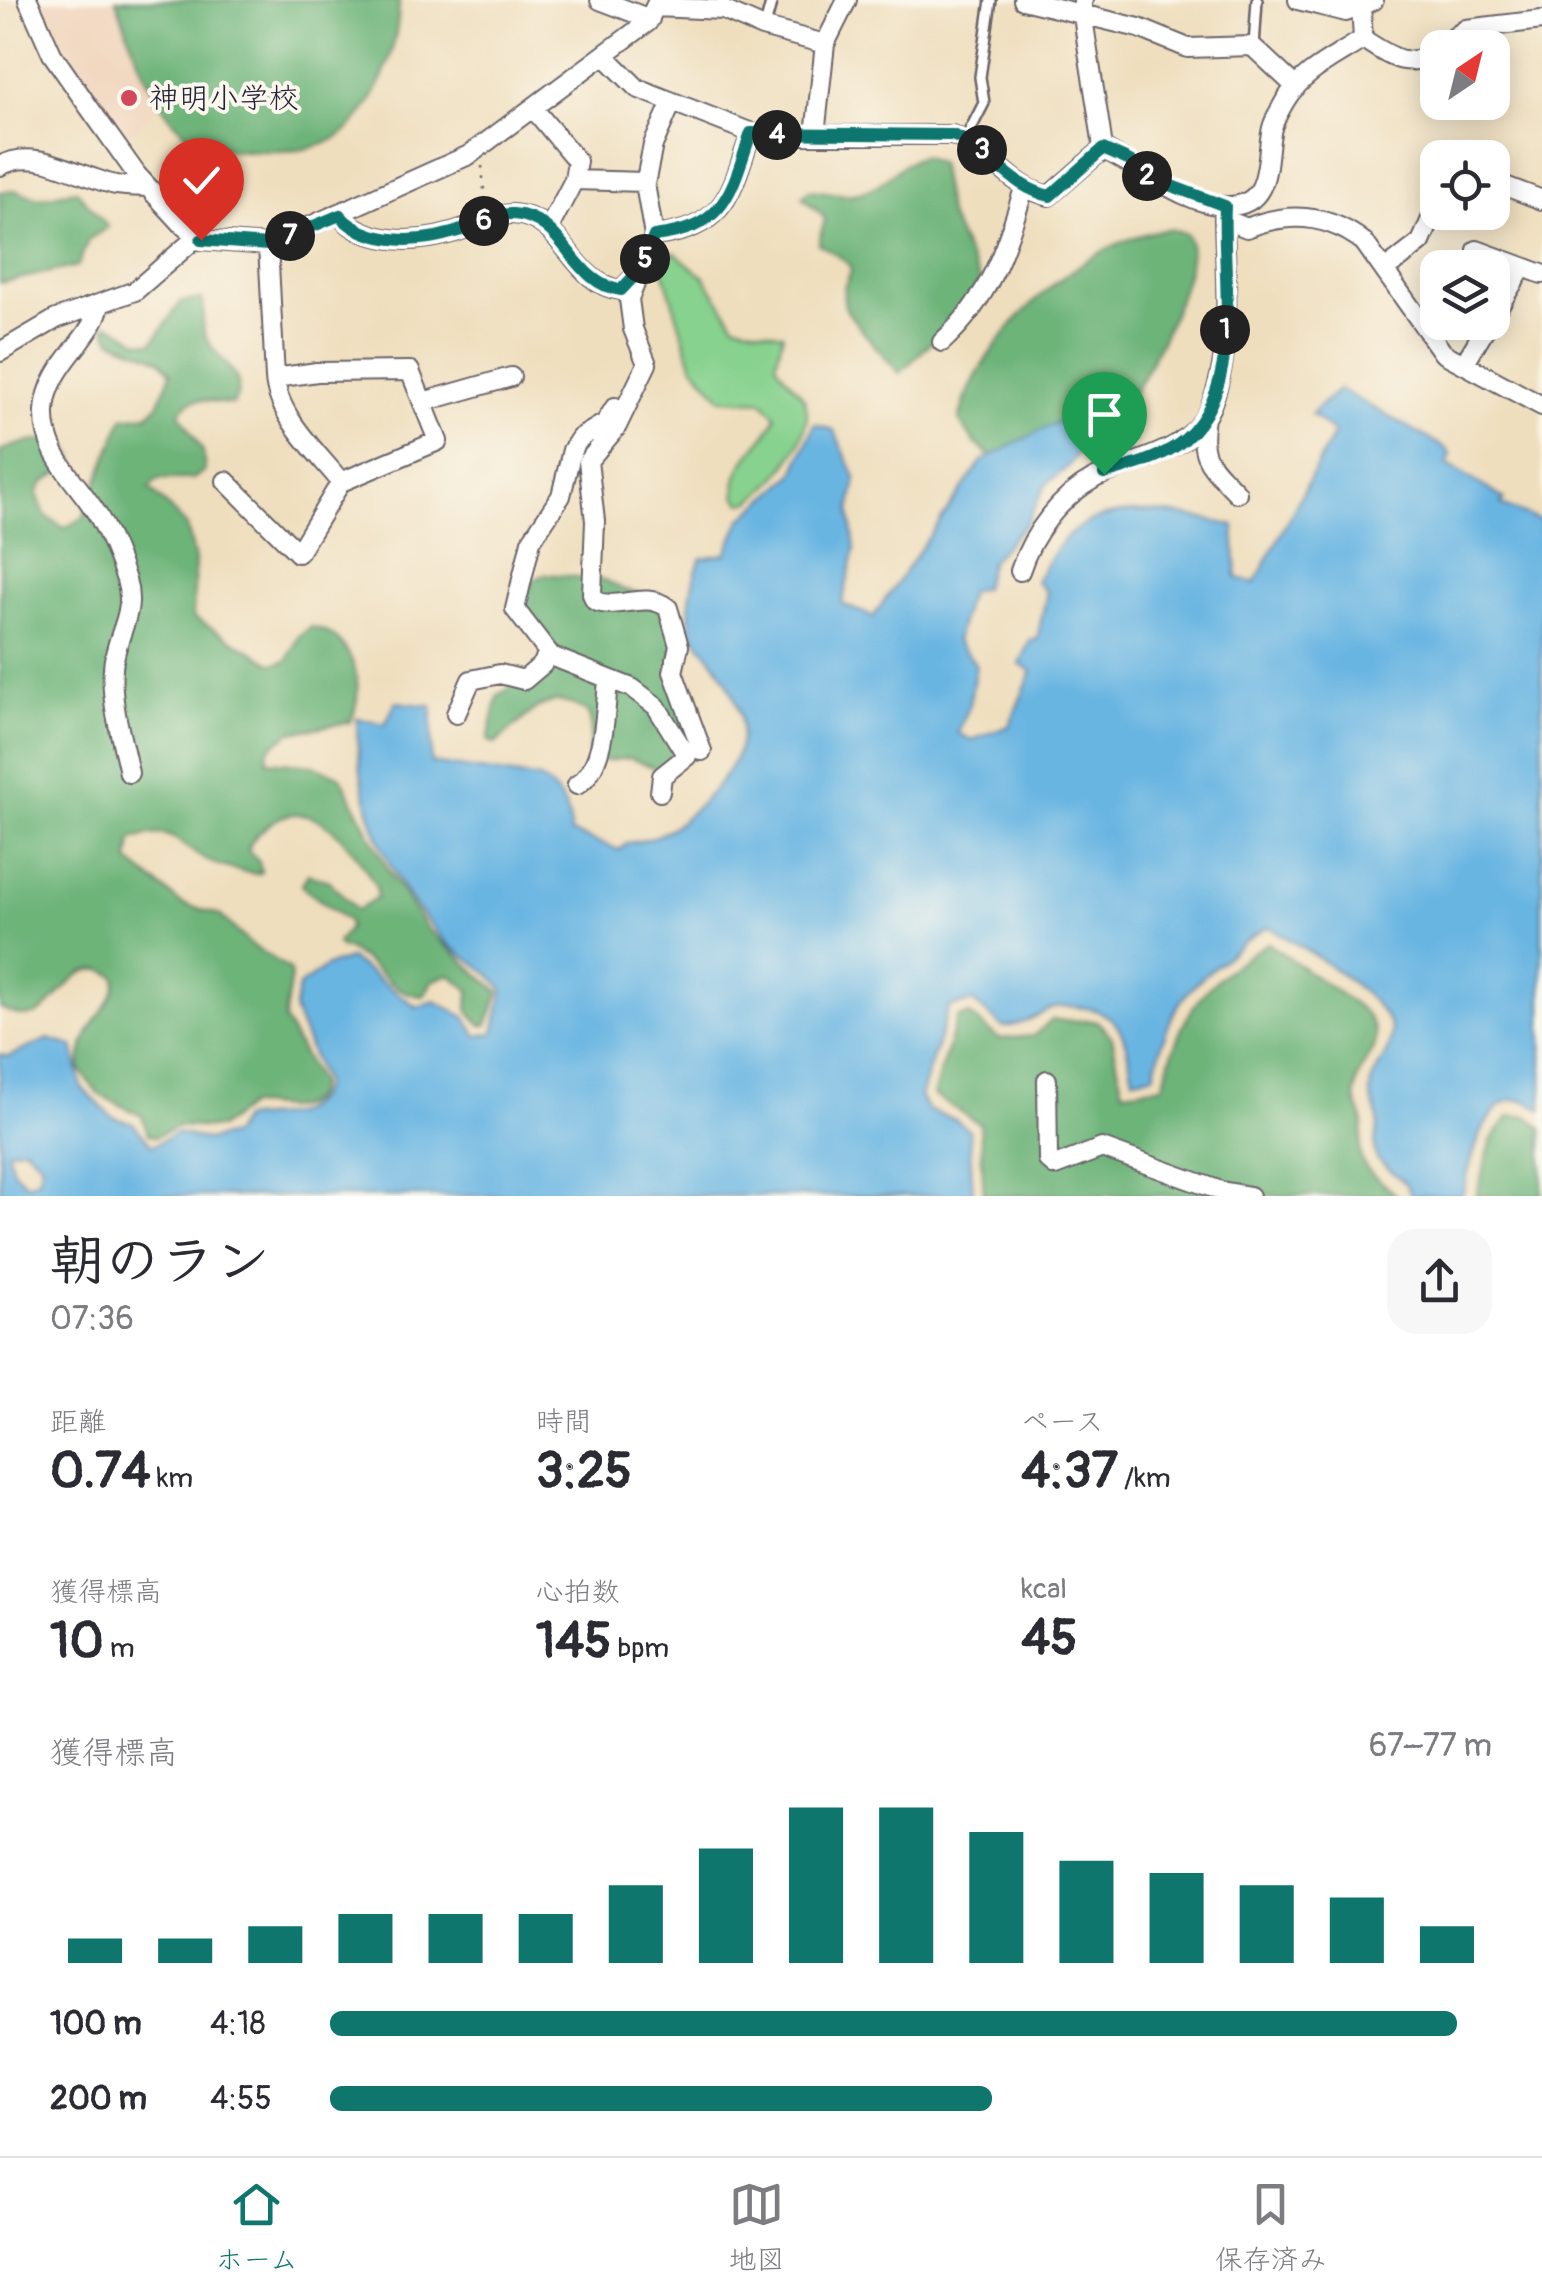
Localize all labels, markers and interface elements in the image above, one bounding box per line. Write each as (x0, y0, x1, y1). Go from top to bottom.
north arrow (1420, 30, 1510, 120)
map controls (1420, 30, 1510, 340)
place label: 神明小学校 (149, 80, 299, 117)
marker: 神明小学校 (118, 87, 140, 109)
pin: 4 (752, 110, 802, 160)
text: 4 (769, 117, 785, 152)
pin: 3 (957, 125, 1007, 175)
text: 3 (974, 132, 990, 167)
pin (159, 138, 244, 241)
button: locate (1420, 140, 1510, 230)
pin: 2 (1122, 151, 1172, 201)
icon: check (174, 153, 229, 208)
text: 2 (1139, 158, 1155, 193)
pin: 6 (459, 196, 509, 246)
text: 6 (476, 203, 492, 238)
pin: 7 (265, 211, 315, 261)
text: 7 (283, 218, 297, 253)
pin: 5 (620, 234, 670, 284)
text: 5 (637, 241, 653, 276)
button: layers (1420, 250, 1510, 340)
pin: 1 (1200, 305, 1250, 355)
text: 1 (1220, 312, 1230, 347)
pin (1062, 372, 1147, 475)
icon: arrive (1077, 387, 1132, 442)
text: 朝のラン (50, 1227, 270, 1296)
button: share (1387, 1229, 1492, 1334)
text: 07:36 (50, 1299, 134, 1339)
text: 距離 (50, 1405, 106, 1440)
text: 時間 (536, 1405, 592, 1440)
text: ペース (1021, 1405, 1104, 1440)
text: 0.74 (50, 1440, 151, 1503)
text: 3:25 (536, 1440, 632, 1503)
text: 4:37 (1021, 1440, 1118, 1503)
text: km (151, 1461, 193, 1496)
text: /km (1118, 1461, 1171, 1496)
text: kcal (1021, 1572, 1067, 1607)
text: 獲得標高 (50, 1575, 162, 1610)
text: 心拍数 (536, 1575, 620, 1610)
text: 45 (1021, 1607, 1077, 1670)
text: 10 (50, 1610, 104, 1673)
text: 145 (536, 1610, 611, 1673)
text: m (104, 1631, 135, 1666)
text: bpm (611, 1631, 669, 1666)
text: 67–77 m (1369, 1726, 1492, 1766)
text: 獲得標高 (50, 1733, 178, 1773)
text: 100 m (50, 2004, 142, 2044)
text: 4:18 (210, 2004, 266, 2044)
text: 200 m (50, 2079, 147, 2119)
text: 4:55 (210, 2079, 272, 2119)
tab: ホーム (215, 2177, 298, 2278)
tab: 地図 (728, 2177, 784, 2278)
tab: 保存済み (1215, 2177, 1327, 2278)

